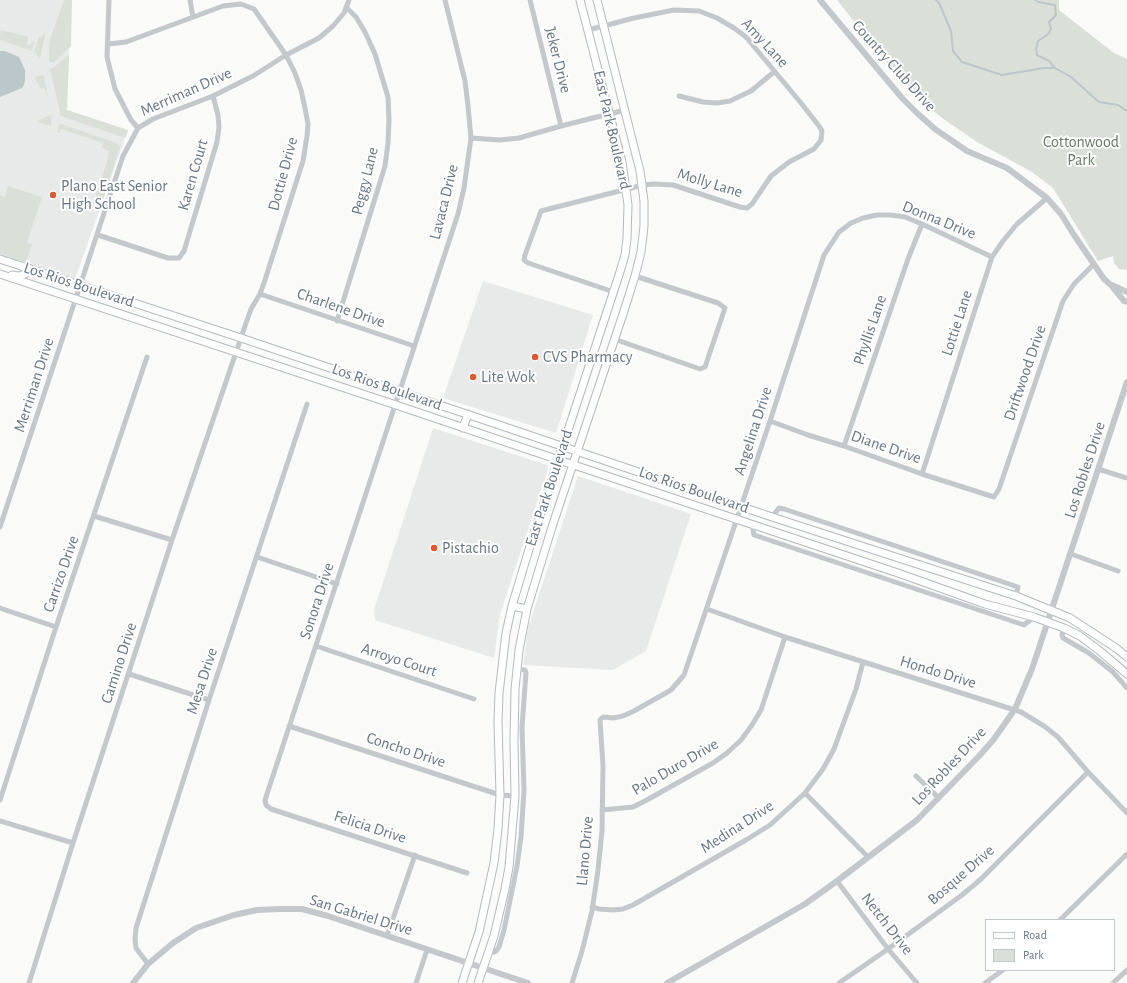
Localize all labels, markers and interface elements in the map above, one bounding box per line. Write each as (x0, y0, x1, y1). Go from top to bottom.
street label: Amy Lane (737, 14, 793, 72)
street label: Country Club Drive (848, 16, 940, 116)
street label: Jeker Drive (541, 25, 575, 95)
street label: Merriman Drive (137, 63, 235, 121)
street label: East Park Boulevard (589, 69, 635, 191)
park label: Cottonwood Park (1043, 132, 1119, 170)
street label: Dottie Drive (264, 135, 302, 213)
street label: Karen Court (174, 137, 212, 213)
street label: Peggy Lane (347, 145, 383, 217)
street label: Lavaca Drive (425, 162, 463, 242)
street label: Molly Lane (675, 164, 745, 202)
place label: Plano East Senior High School (61, 176, 167, 214)
marker: Plano East Senior High School (48, 190, 58, 200)
street label: Donna Drive (899, 197, 979, 243)
street label: Los Rios Boulevard (21, 258, 137, 312)
street label: Charlene Drive (294, 284, 388, 332)
street label: Lottie Lane (937, 288, 977, 358)
street label: Phyllis Lane (849, 292, 891, 368)
street label: Driftwood Drive (1000, 323, 1050, 423)
street label: Merriman Drive (10, 335, 58, 435)
place label: CVS Pharmacy (543, 347, 633, 367)
marker: CVS Pharmacy (530, 352, 540, 362)
street label: Los Rios Boulevard (330, 359, 444, 415)
place label: Lite Wok (481, 367, 535, 387)
marker: Lite Wok (468, 372, 478, 382)
street label: Angelina Drive (730, 384, 776, 478)
street label: Los Robles Drive (1060, 419, 1110, 521)
street label: Diane Drive (848, 426, 924, 468)
street label: East Park Boulevard (521, 427, 577, 549)
street label: Los Rios Boulevard (637, 462, 751, 518)
street label: Carrizo Drive (39, 533, 83, 615)
place label: Pistachio (442, 538, 499, 558)
marker: Pistachio (429, 543, 439, 553)
street label: Sonora Drive (296, 560, 338, 642)
street label: Camino Drive (97, 620, 141, 706)
street label: Arroyo Court (359, 639, 439, 681)
street label: Mesa Drive (182, 645, 222, 717)
street label: Hondo Drive (898, 651, 978, 693)
street label: Los Robles Drive (908, 723, 990, 809)
street label: Concho Drive (364, 728, 448, 772)
street label: Palo Duro Drive (628, 734, 722, 800)
street label: Medina Drive (697, 796, 777, 858)
street label: Felicia Drive (331, 806, 409, 848)
street label: Llano Drive (572, 815, 598, 887)
street label: Bosque Drive (924, 841, 998, 909)
street label: Netch Drive (857, 889, 917, 959)
street label: San Gabriel Drive (307, 890, 415, 940)
legend (985, 919, 1115, 971)
text: Road (1023, 929, 1047, 941)
text: Park (1023, 949, 1044, 961)

